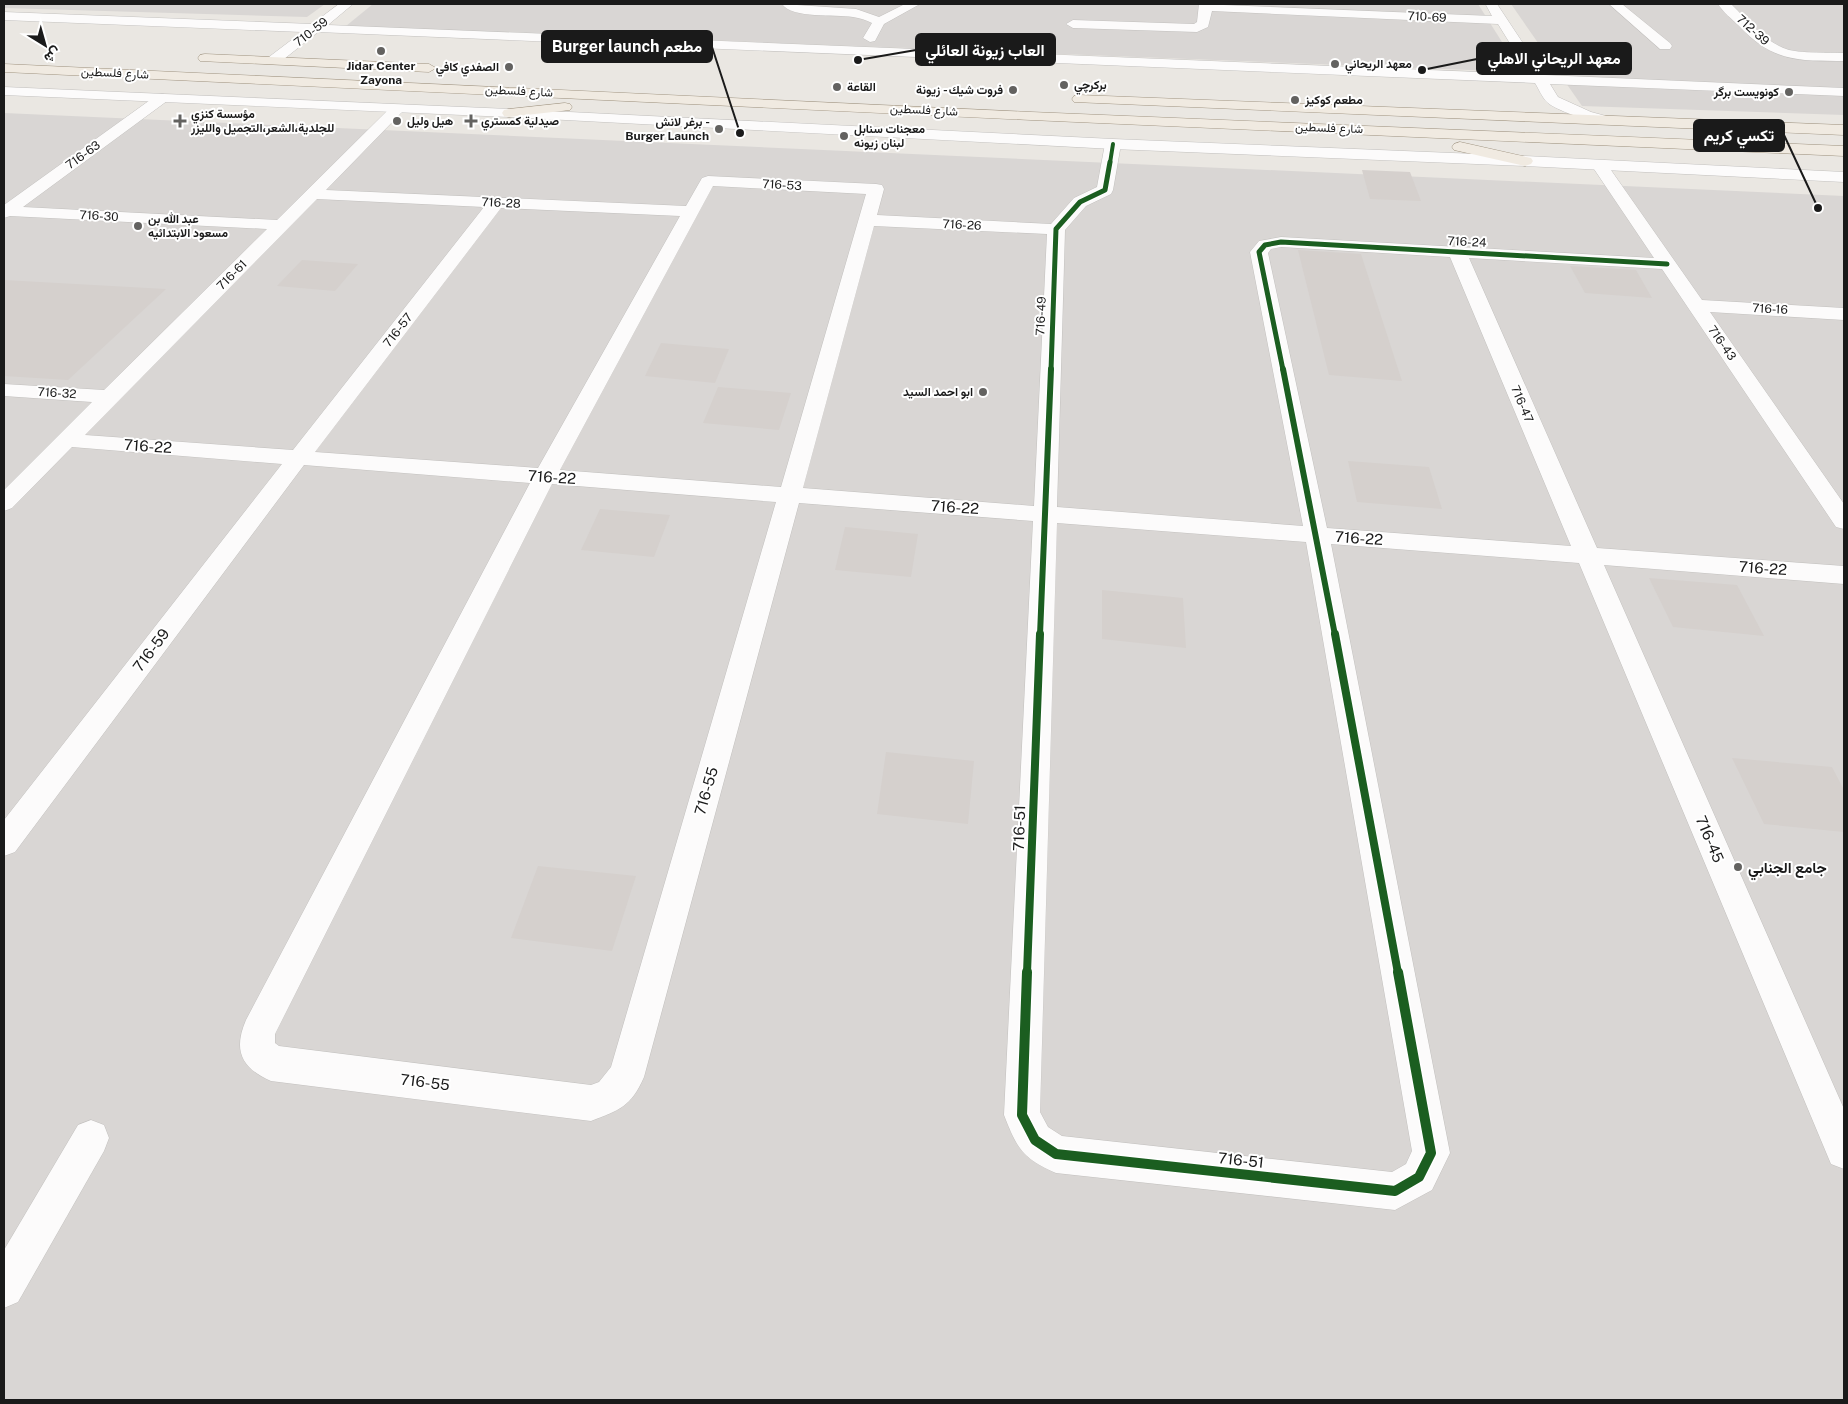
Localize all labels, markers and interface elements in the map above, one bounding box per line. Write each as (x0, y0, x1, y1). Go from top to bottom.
street label: 710-69 (1407, 9, 1447, 25)
street label: 712-39 (1734, 12, 1772, 48)
street label: 710-59 (291, 14, 331, 50)
north arrow (20, 20, 70, 70)
callout: Burger launch مطعم (542, 31, 712, 62)
callout: العاب زيونة العائلي (916, 34, 1055, 65)
text: Burger launch مطعم (552, 37, 702, 57)
text: العاب زيونة العائلي (925, 41, 1045, 64)
text: ش (41, 43, 64, 67)
callout: معهد الريحاني الاهلي (1477, 43, 1631, 74)
marker: Jidar Center Zayona (375, 45, 387, 57)
text: معهد الريحاني الاهلي (1487, 49, 1621, 72)
place label: معهد الريحاني (1345, 57, 1412, 74)
marker: معهد الريحاني (1329, 58, 1341, 70)
place label: Jidar Center Zayona (347, 59, 415, 87)
place label: الصفدي كافي (436, 60, 499, 77)
marker: الصفدي كافي (503, 61, 515, 73)
street label: شارع فلسطين (81, 64, 149, 84)
place label: بركرچي (1074, 78, 1107, 95)
marker: بركرچي (1058, 79, 1070, 91)
place label: القاعة (847, 80, 876, 94)
marker: القاعة (831, 81, 843, 93)
street label: شارع فلسطين (485, 82, 553, 102)
place label: فروت شيك - زيونة (916, 83, 1003, 98)
marker: فروت شيك - زيونة (1007, 84, 1019, 96)
place label: كونويست برگر (1713, 85, 1780, 100)
marker: كونويست برگر (1783, 86, 1795, 98)
place label: مطعم كوكيز (1304, 93, 1363, 108)
marker: مطعم كوكيز (1289, 94, 1301, 106)
street label: شارع فلسطين (890, 101, 958, 121)
place label: مؤسسة كنزي للجلدية،الشعر،التجميل والليزر (190, 107, 334, 136)
marker: مؤسسة كنزي للجلدية،الشعر،التجميل والليزر (173, 114, 187, 128)
place label: هيل وليل (407, 114, 453, 129)
place label: صيدلية كمستري (481, 114, 559, 131)
marker: هيل وليل (391, 115, 403, 127)
marker: صيدلية كمستري (465, 115, 477, 127)
place label: برغر لانش - Burger Launch (625, 115, 709, 143)
street label: شارع فلسطين (1295, 120, 1363, 138)
callout: تكسي كريم (1694, 120, 1784, 151)
place label: معجنات سنابل لبنان زيونه (854, 122, 926, 151)
marker: برغر لانش - Burger Launch (713, 123, 725, 135)
text: تكسي كريم (1704, 126, 1774, 149)
marker: معجنات سنابل لبنان زيونه (838, 130, 850, 142)
street label: 716-63 (63, 138, 103, 172)
street label: 716-53 (762, 177, 802, 193)
street label: 716-28 (481, 195, 521, 211)
street label: 716-30 (79, 208, 119, 224)
place label: عبد الله بن مسعود الابتدائيه (148, 212, 228, 241)
street label: 716-26 (942, 217, 982, 233)
marker: عبد الله بن مسعود الابتدائيه (132, 220, 144, 232)
street label: 716-24 (1447, 234, 1487, 250)
street label: 716-61 (214, 257, 250, 293)
street label: 716-49 (1033, 296, 1049, 336)
street label: 716-16 (1752, 301, 1788, 317)
street label: 716-57 (380, 310, 416, 350)
street label: 716-43 (1705, 323, 1739, 363)
street label: 716-47 (1508, 383, 1536, 425)
street label: 716-32 (37, 385, 77, 401)
place label: ابو احمد السيد (903, 385, 973, 400)
marker: ابو احمد السيد (977, 386, 989, 398)
street label: 716-22 (123, 436, 173, 456)
street label: 716-22 (527, 467, 577, 487)
street label: 716-22 (930, 497, 980, 517)
street label: 716-22 (1334, 528, 1384, 548)
street label: 716-22 (1738, 558, 1788, 578)
street label: 716-59 (129, 625, 173, 675)
street label: 716-55 (691, 765, 721, 817)
street label: 716-51 (1010, 805, 1028, 851)
street label: 716-45 (1693, 813, 1727, 865)
place label: جامع الجنابي (1748, 859, 1827, 881)
marker: جامع الجنابي (1732, 861, 1744, 873)
street label: 716-55 (399, 1071, 451, 1093)
street label: 716-51 (1217, 1149, 1265, 1171)

